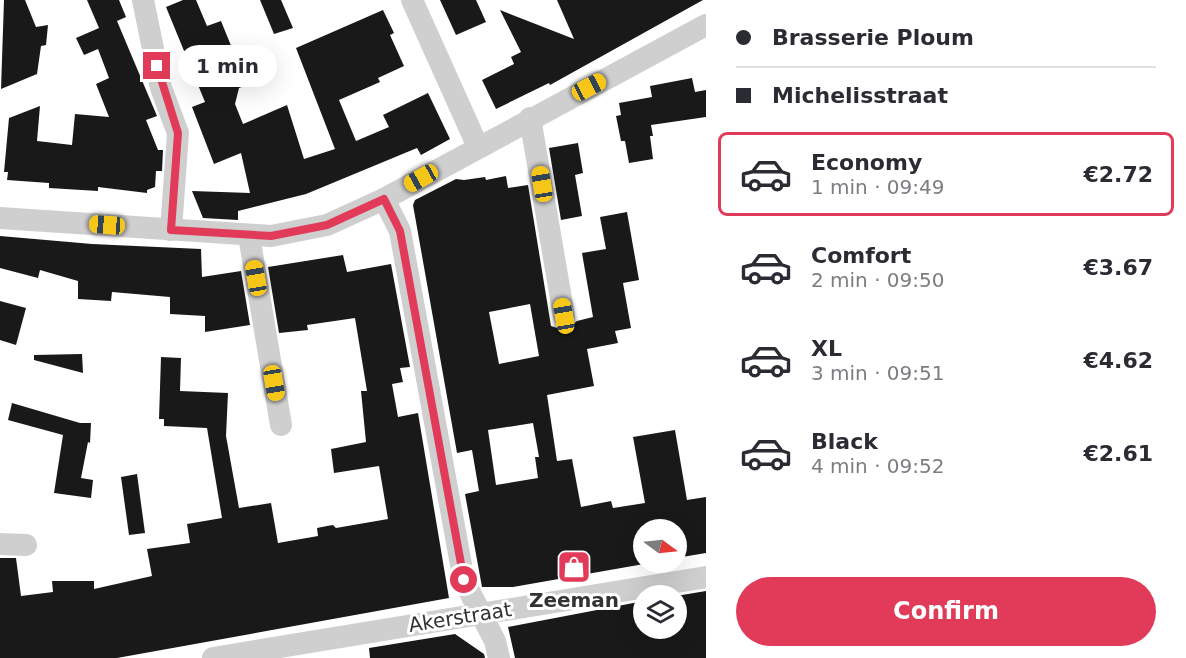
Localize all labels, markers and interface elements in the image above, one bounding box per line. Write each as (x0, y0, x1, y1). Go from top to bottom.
text: Brasserie Ploum (772, 25, 974, 50)
callout: 1 min (178, 45, 277, 87)
route end (143, 52, 170, 79)
text: 1 min (196, 54, 259, 78)
car (569, 71, 609, 103)
text: Michelisstraat (772, 83, 948, 108)
icon: car (739, 147, 793, 201)
text: Economy (811, 150, 922, 175)
car (401, 161, 441, 195)
text: €2.72 (1083, 162, 1153, 187)
car (530, 165, 554, 203)
text: 1 min · 09:49 (811, 175, 945, 199)
car (88, 215, 126, 235)
icon: car (739, 240, 793, 294)
text: Comfort (811, 243, 911, 268)
text: €3.67 (1083, 255, 1153, 280)
car (244, 259, 268, 297)
text: 2 min · 09:50 (811, 268, 945, 292)
car (552, 297, 576, 335)
icon: car (739, 333, 793, 387)
text: XL (811, 336, 842, 361)
text: €4.62 (1083, 348, 1153, 373)
text: 3 min · 09:51 (811, 361, 945, 385)
car (262, 364, 286, 402)
icon: car (739, 426, 793, 480)
text: Black (811, 429, 878, 454)
text: €2.61 (1083, 441, 1153, 466)
text: 4 min · 09:52 (811, 454, 945, 478)
north arrow (633, 519, 687, 573)
map controls (633, 519, 687, 639)
shop icon: Zeeman (556, 549, 592, 585)
route start (450, 566, 477, 593)
button: Confirm (736, 577, 1156, 646)
button: layers (633, 585, 687, 639)
place label: Zeeman (529, 588, 619, 612)
street label: Akerstraat (407, 597, 513, 637)

